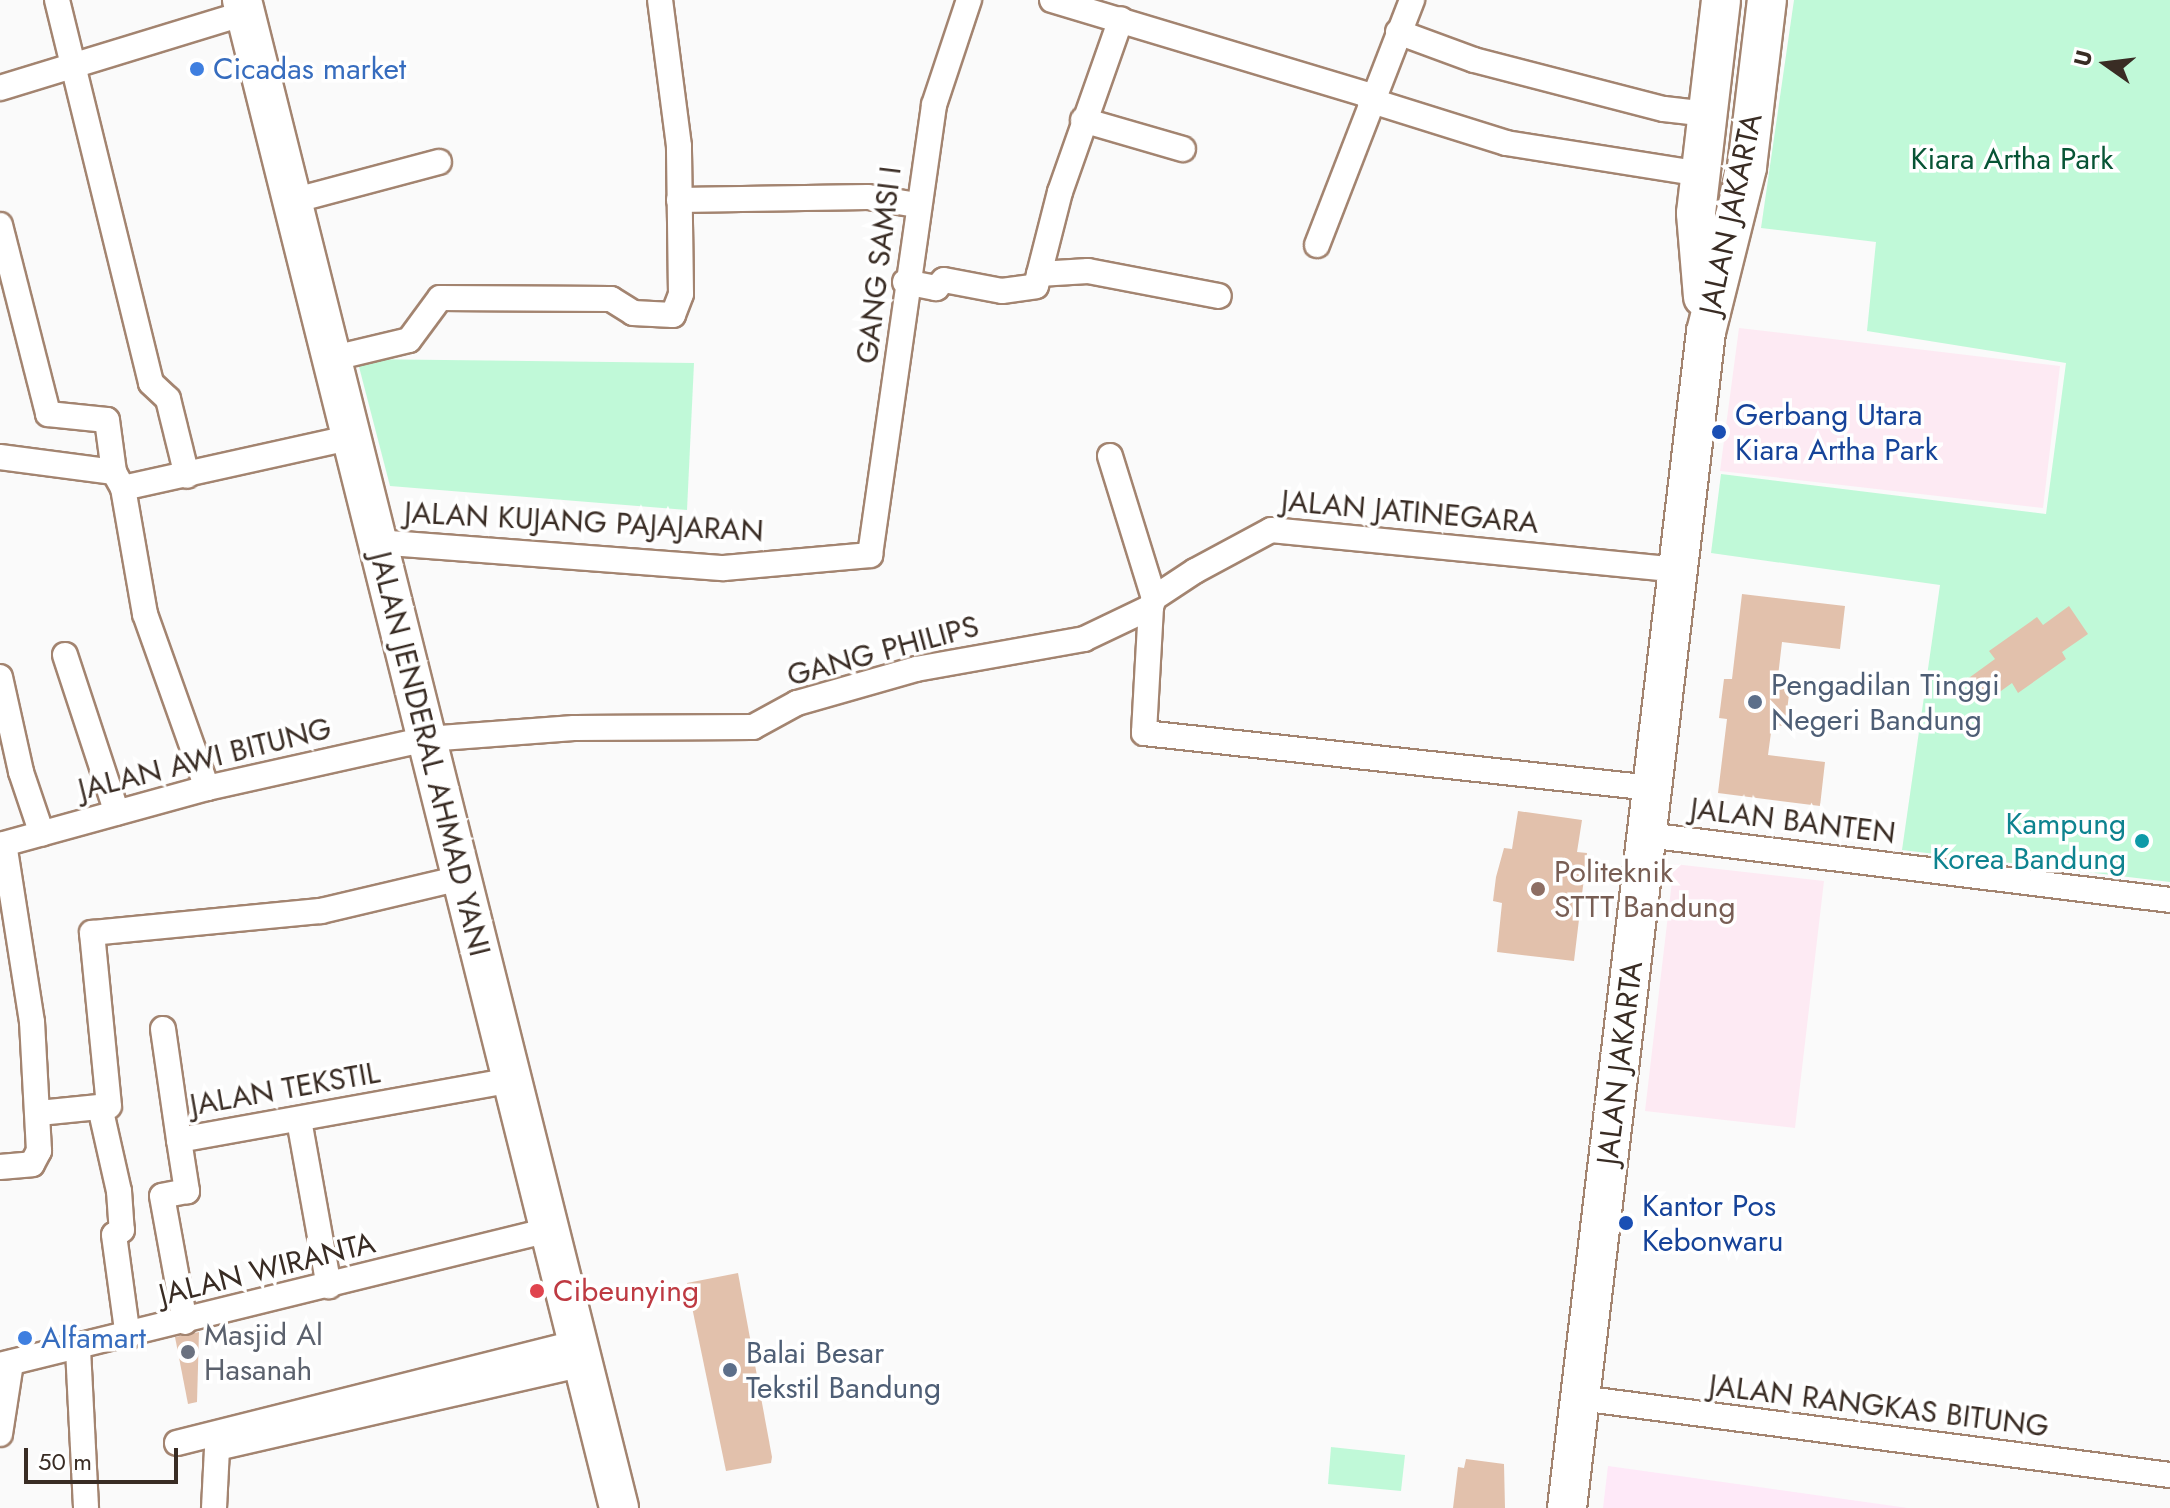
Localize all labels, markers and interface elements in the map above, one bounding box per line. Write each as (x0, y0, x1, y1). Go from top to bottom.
north arrow (2066, 24, 2146, 104)
text: U (2065, 47, 2100, 70)
place label: Cicadas market (213, 51, 406, 87)
marker: Cicadas market (188, 60, 206, 78)
street label: JALAN JAKARTA (1692, 110, 1770, 318)
park label: Kiara Artha Park (1911, 141, 2113, 177)
street label: GANG SAMSI I (849, 164, 909, 366)
place label: Gerbang Utara Kiara Artha Park (1735, 397, 1938, 468)
marker: Gerbang Utara Kiara Artha Park (1710, 423, 1728, 441)
street label: JALAN JATINEGARA (1280, 483, 1540, 541)
street label: JALAN KUJANG PAJAJARAN (403, 495, 765, 549)
street label: JALAN JENDERAL AHMAD YANI (362, 548, 498, 960)
street label: GANG PHILIPS (783, 608, 983, 694)
place label: Pengadilan Tinggi Negeri Bandung (1771, 667, 2000, 738)
marker: Pengadilan Tinggi Negeri Bandung (1746, 693, 1764, 711)
street label: JALAN AWI BITUNG (75, 710, 335, 808)
street label: JALAN BANTEN (1688, 791, 1898, 851)
place label: Kampung Korea Bandung (1932, 806, 2126, 876)
marker: Kampung Korea Bandung (2133, 832, 2151, 850)
place label: Politeknik STTT Bandung (1554, 854, 1736, 924)
marker: Politeknik STTT Bandung (1529, 880, 1547, 898)
street label: JALAN JAKARTA (1590, 959, 1650, 1167)
street label: JALAN TEKSTIL (187, 1055, 383, 1123)
place label: Kantor Pos Kebonwaru (1642, 1188, 1783, 1258)
marker: Kantor Pos Kebonwaru (1617, 1214, 1635, 1232)
street label: JALAN WIRANTA (155, 1225, 379, 1313)
place label: Cibeunying (553, 1273, 699, 1309)
marker: Cibeunying (528, 1282, 546, 1300)
place label: Masjid Al Hasanah (204, 1317, 323, 1388)
place label: Alfamart (41, 1320, 146, 1356)
marker: Alfamart (16, 1329, 34, 1347)
place label: Balai Besar Tekstil Bandung (746, 1335, 941, 1406)
marker: Masjid Al Hasanah (179, 1343, 197, 1361)
marker: Balai Besar Tekstil Bandung (721, 1361, 739, 1379)
street label: JALAN RANGKAS BITUNG (1707, 1367, 2051, 1445)
scale bar (28, 1432, 182, 1482)
text: 50 m (38, 1444, 92, 1479)

